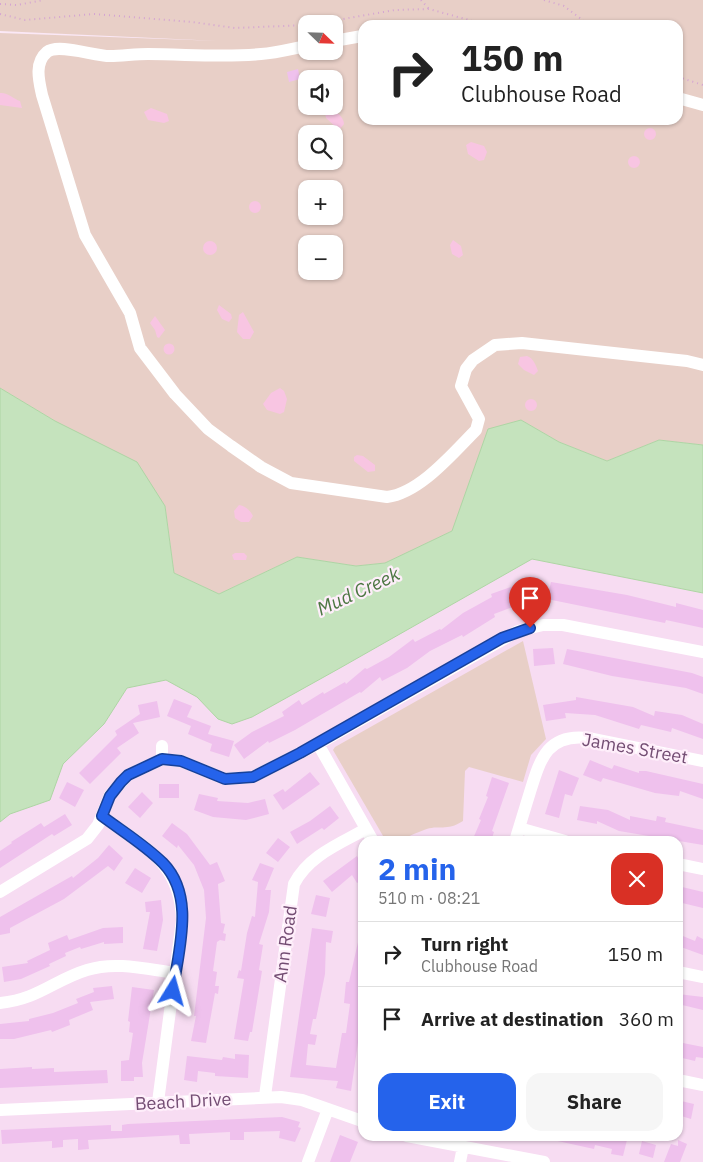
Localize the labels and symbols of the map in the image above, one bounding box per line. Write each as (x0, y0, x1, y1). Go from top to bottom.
north arrow (298, 15, 342, 60)
water label: Mud Creek (313, 561, 404, 621)
pin (509, 577, 551, 628)
street label: James Street (580, 727, 690, 769)
street label: Ann Road (268, 904, 302, 984)
position arrow (146, 964, 198, 1016)
street label: Beach Drive (134, 1087, 232, 1115)

